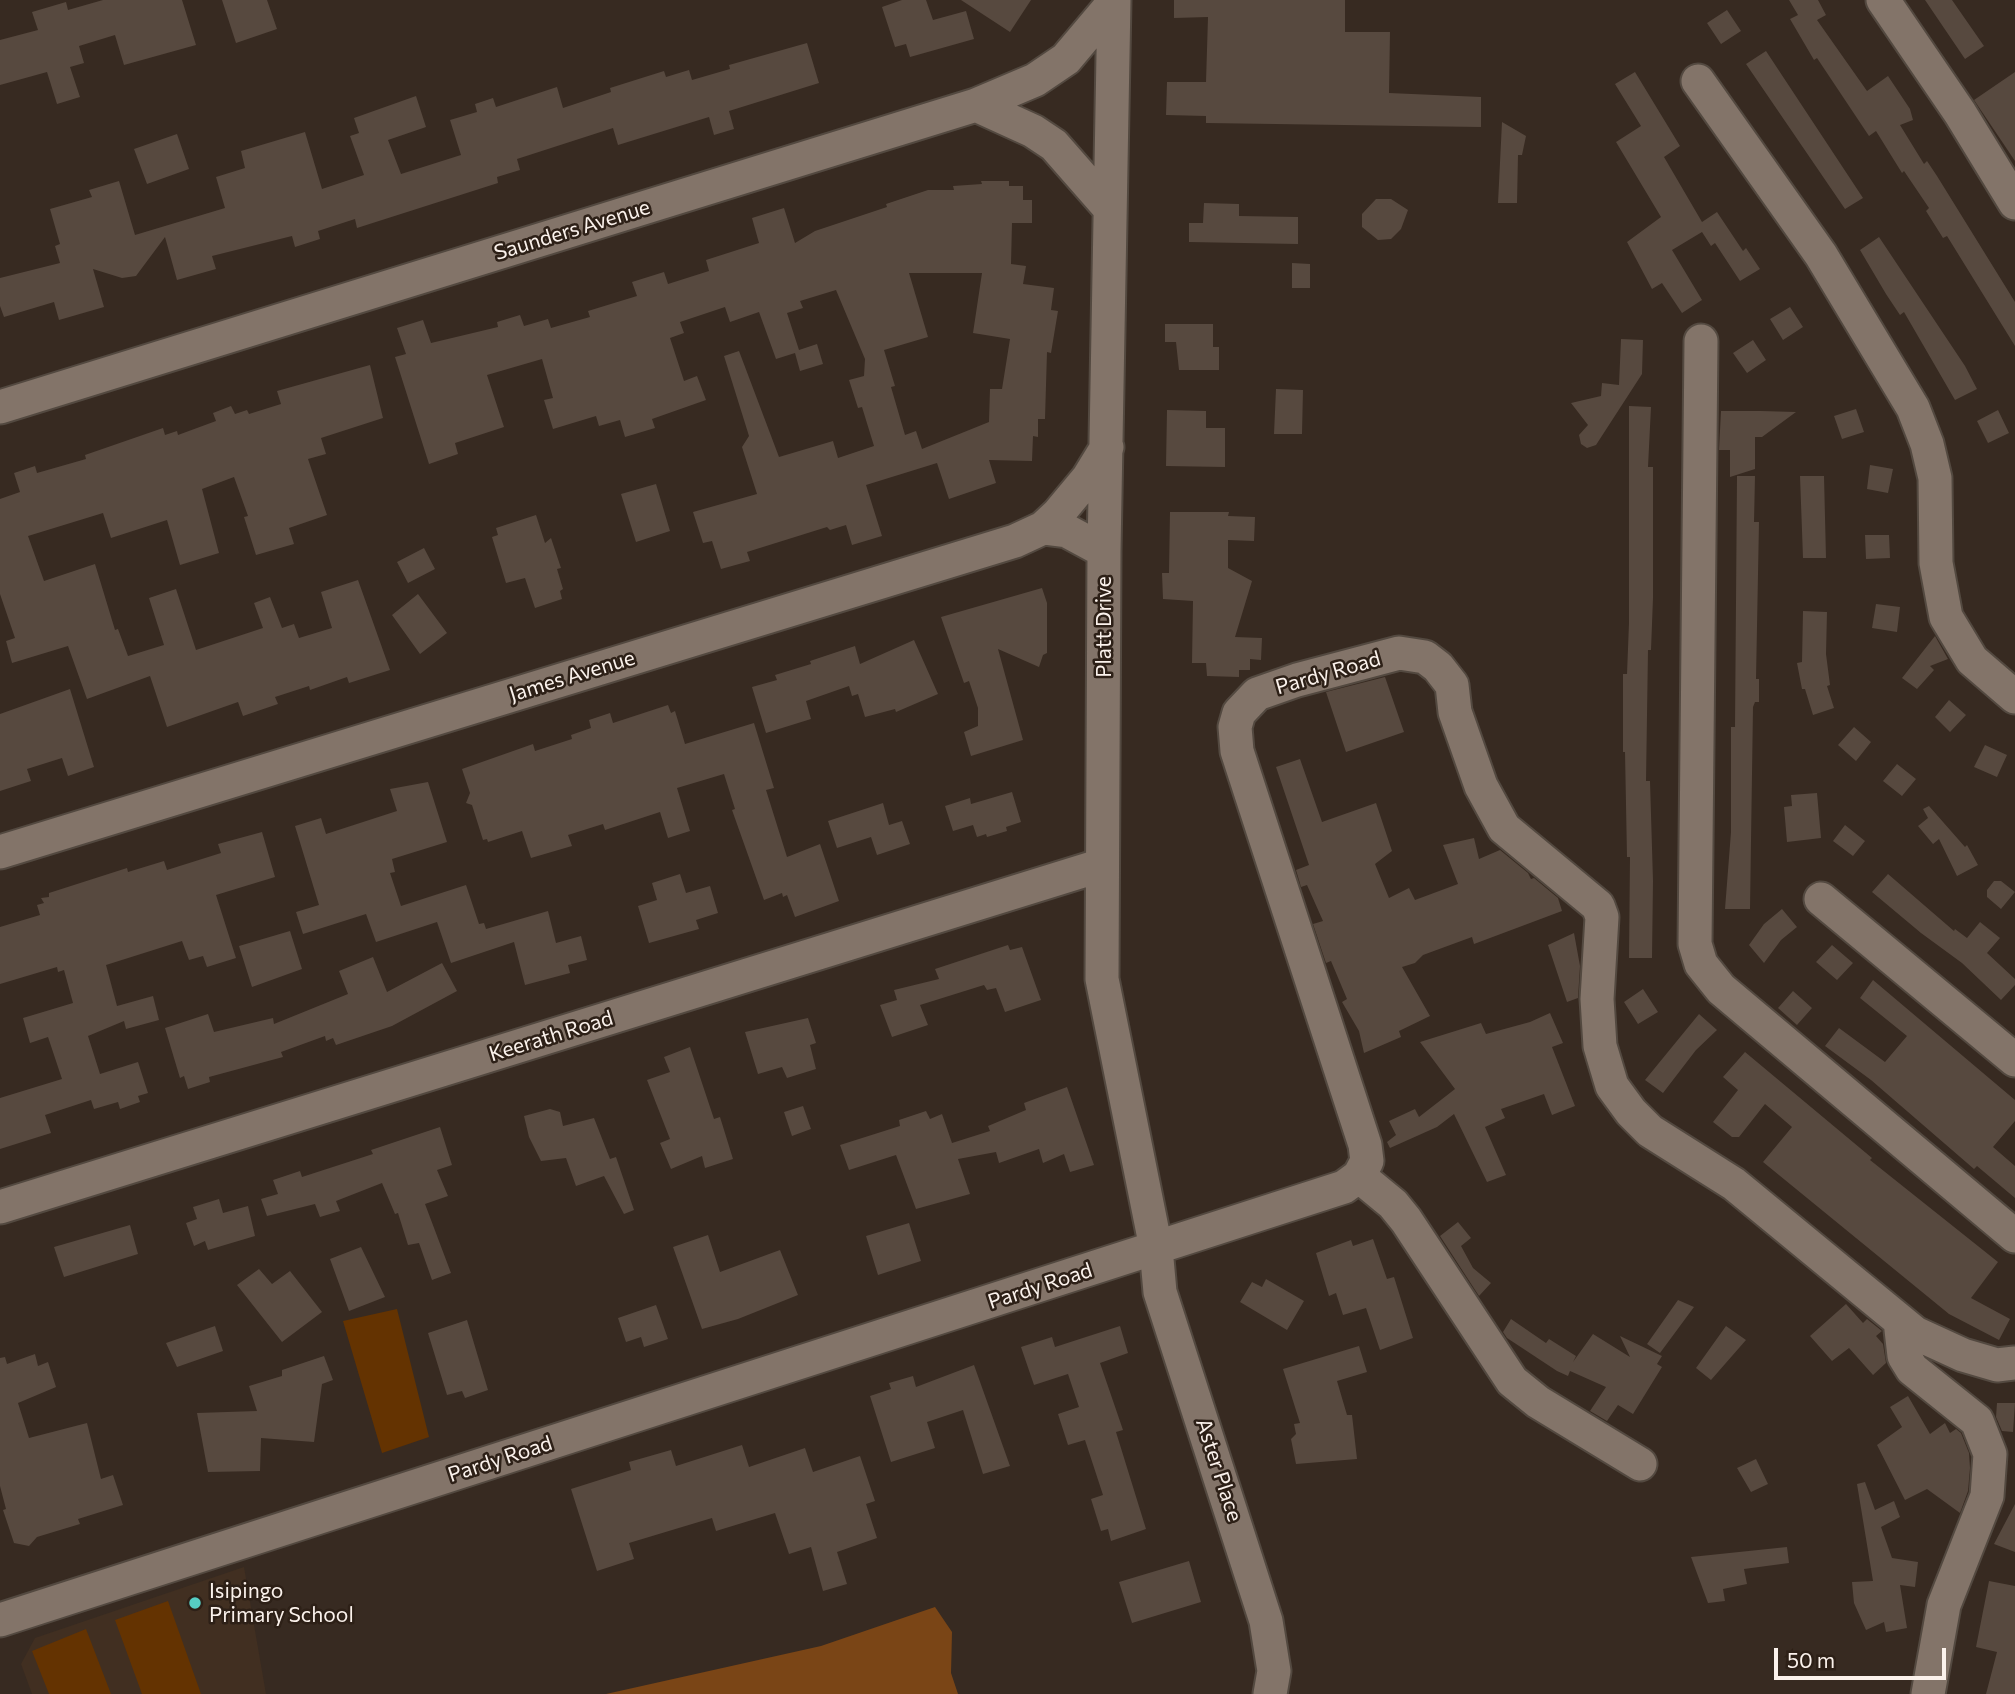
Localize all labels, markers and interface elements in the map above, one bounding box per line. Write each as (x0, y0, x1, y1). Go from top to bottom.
street label: Saunders Avenue (491, 194, 653, 266)
street label: Platt Drive (1091, 576, 1117, 678)
street label: James Avenue (506, 645, 638, 707)
street label: Pardy Road (1273, 646, 1383, 700)
street label: Keerath Road (486, 1005, 616, 1067)
street label: Pardy Road (985, 1257, 1095, 1315)
street label: Aster Place (1191, 1415, 1247, 1525)
street label: Pardy Road (445, 1430, 555, 1488)
place label: Isipingo Primary School (209, 1578, 354, 1628)
marker: Isipingo Primary School (187, 1595, 203, 1611)
scale bar (1777, 1634, 1948, 1678)
text: 50 m (1787, 1647, 1835, 1672)

